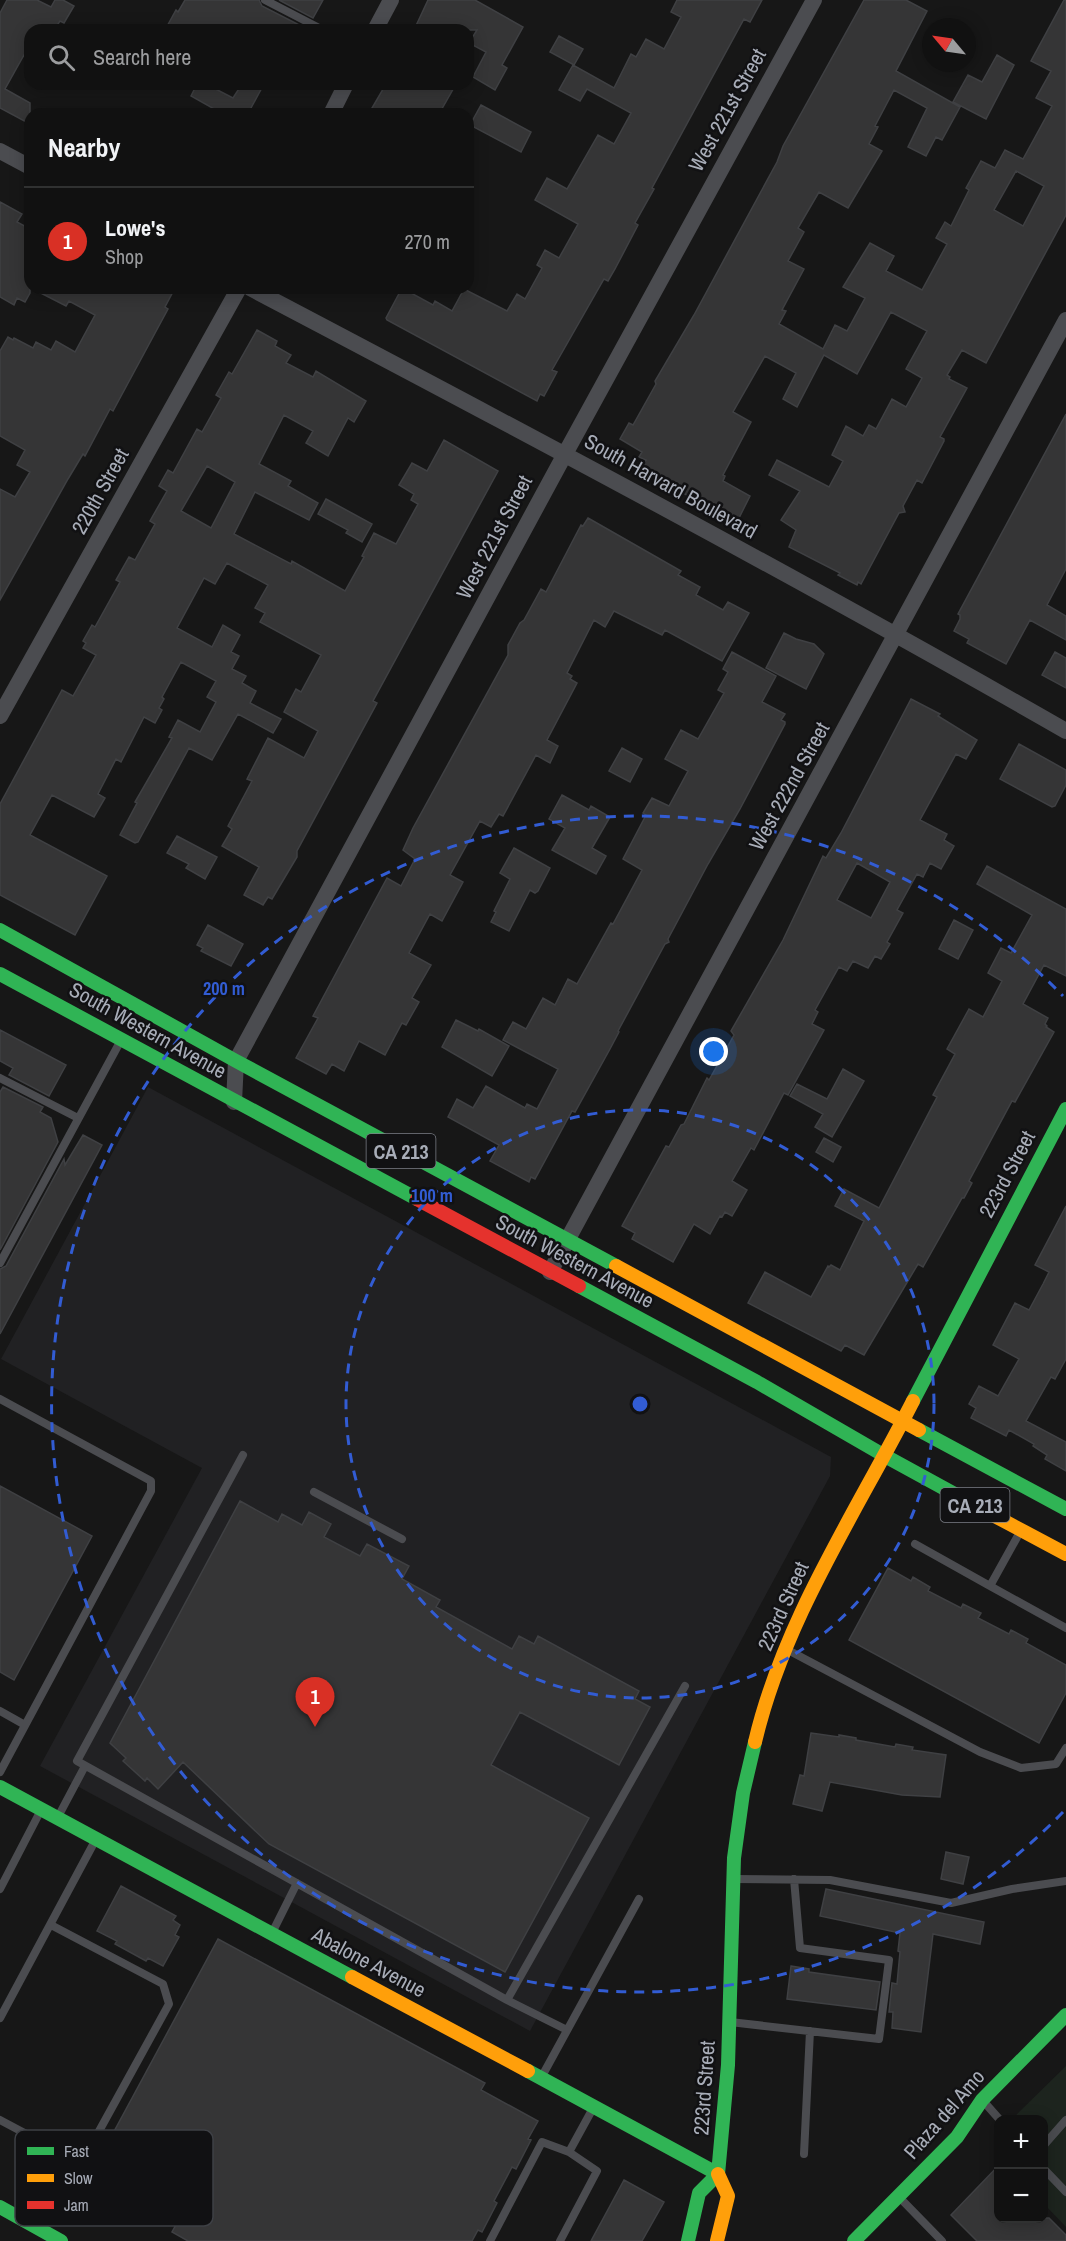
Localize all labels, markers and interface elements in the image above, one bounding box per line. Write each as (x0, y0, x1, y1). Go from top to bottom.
north arrow (922, 18, 976, 72)
search box (24, 24, 474, 90)
icon: search (45, 41, 78, 74)
text: Search here (93, 42, 191, 72)
street label: West 221st Street (681, 43, 773, 177)
text: Nearby (48, 130, 120, 165)
text: Lowe's (105, 213, 165, 243)
text: 1 (63, 228, 72, 255)
text: 270 m (404, 228, 450, 255)
text: Shop (105, 243, 143, 270)
street label: South Harvard Boulevard (579, 426, 763, 546)
street label: 220th Street (65, 443, 136, 539)
street label: West 221st Street (449, 470, 539, 604)
street label: West 222nd Street (742, 717, 836, 855)
street label: South Western Avenue (64, 975, 232, 1085)
text: 200 m (203, 976, 245, 1001)
your location (699, 1037, 728, 1066)
street label: 223rd Street (972, 1125, 1042, 1223)
road number: CA 213 (366, 1134, 436, 1168)
text: 100 m (411, 1183, 453, 1208)
street label: South Western Avenue (491, 1207, 659, 1315)
centre of rings (630, 1394, 650, 1414)
road number: CA 213 (940, 1488, 1010, 1522)
street label: 223rd Street (750, 1557, 816, 1655)
pin: 1 (296, 1678, 334, 1727)
street label: Abalone Avenue (306, 1919, 431, 2004)
street label: 223rd Street (686, 2040, 722, 2136)
street label: Plaza del Amo (897, 2063, 991, 2165)
map controls (994, 2115, 1048, 2223)
button: + (994, 2115, 1048, 2169)
legend (15, 2130, 213, 2226)
text: Fast (64, 2140, 89, 2162)
text: Slow (64, 2167, 93, 2189)
button: − (994, 2169, 1048, 2223)
text: Jam (64, 2194, 89, 2216)

